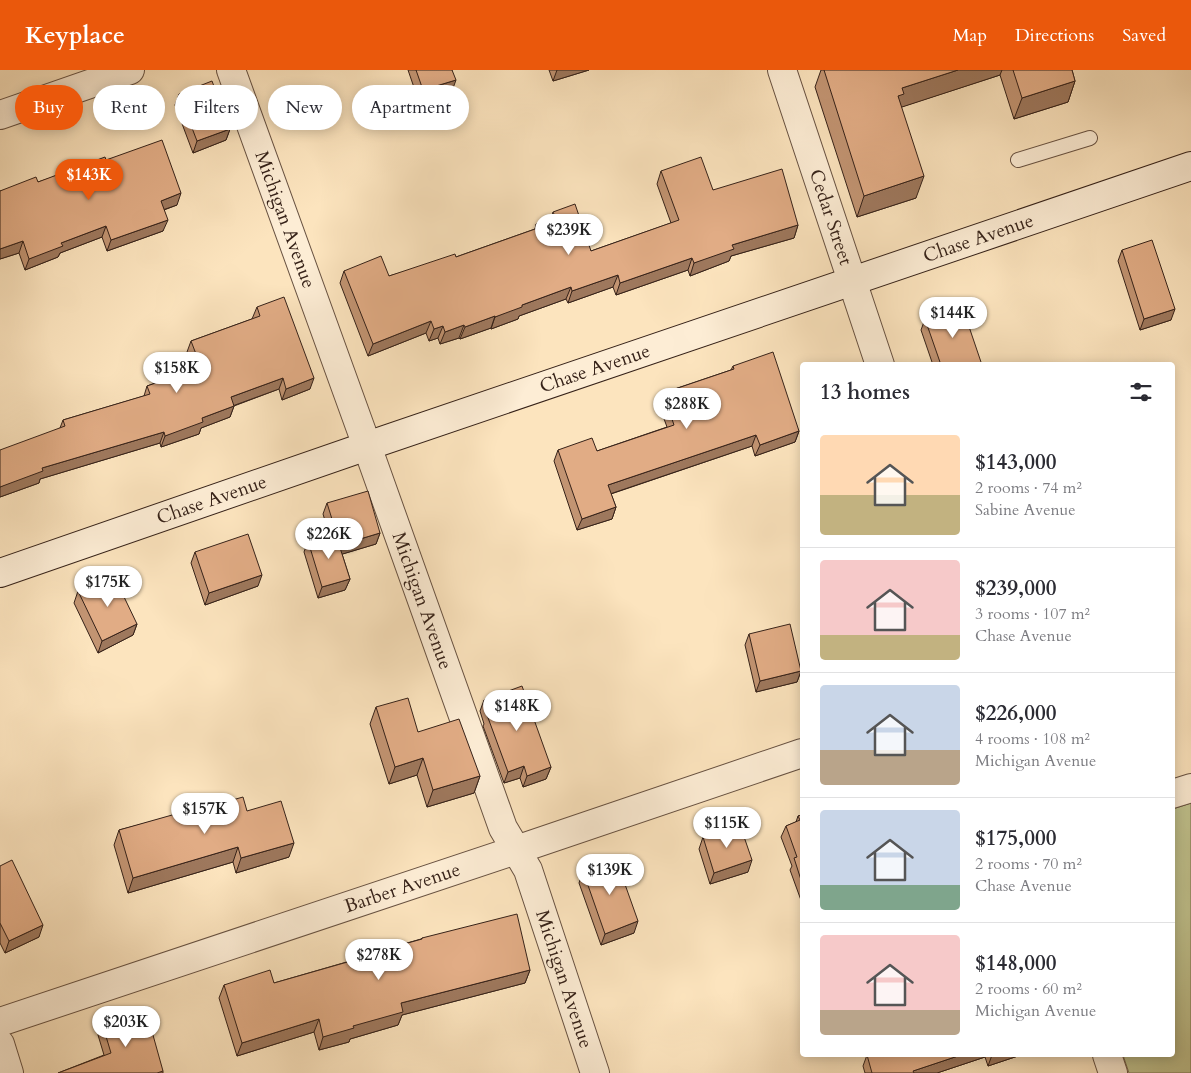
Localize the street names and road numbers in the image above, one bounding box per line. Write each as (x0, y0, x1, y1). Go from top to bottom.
street label: Michigan Avenue (248, 147, 322, 292)
street label: Cedar Street (803, 166, 859, 268)
street label: Chase Avenue (920, 207, 1037, 269)
street label: Chase Avenue (536, 338, 653, 399)
street label: Chase Avenue (153, 469, 270, 531)
street label: Michigan Avenue (386, 528, 458, 673)
street label: Barber Avenue (341, 857, 464, 919)
street label: Michigan Avenue (529, 906, 599, 1052)

